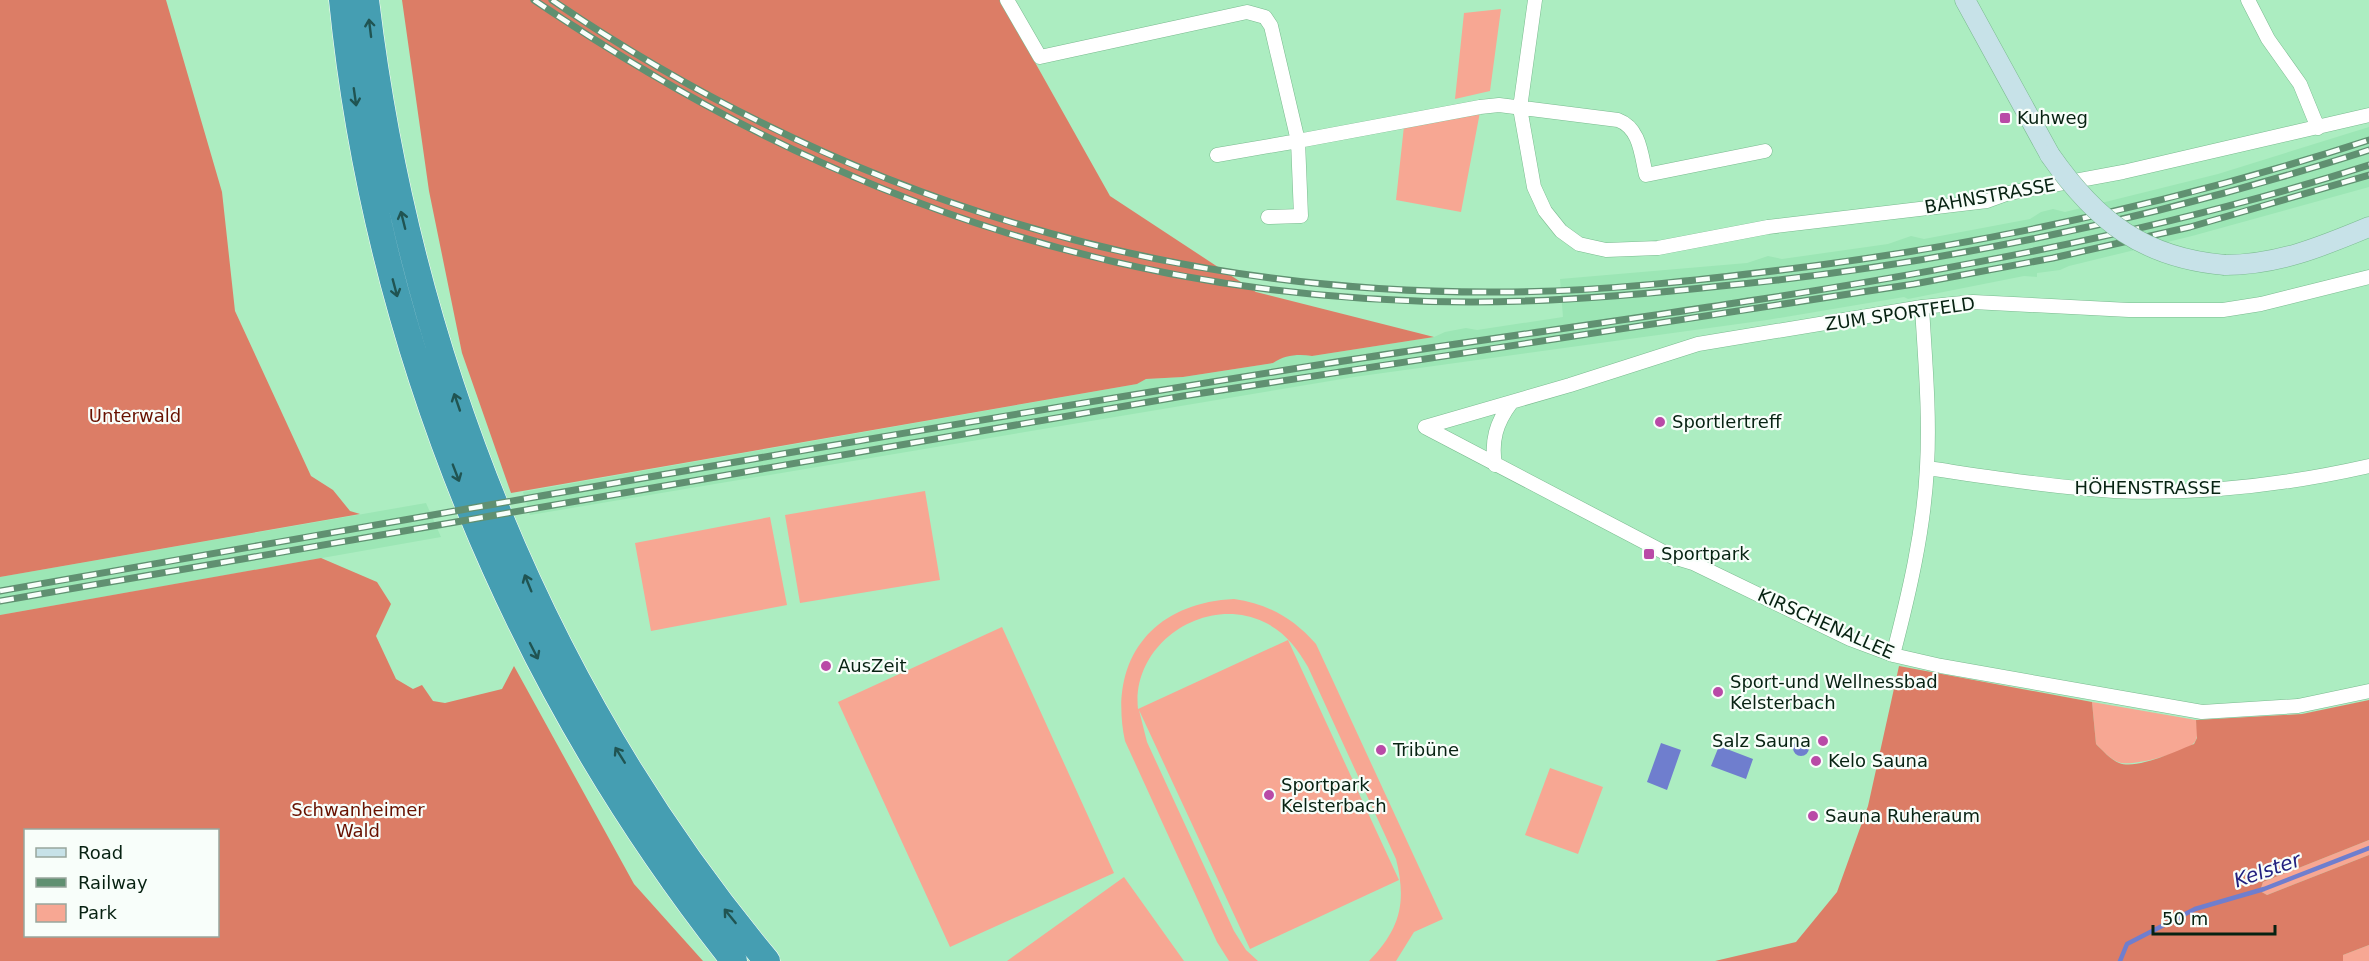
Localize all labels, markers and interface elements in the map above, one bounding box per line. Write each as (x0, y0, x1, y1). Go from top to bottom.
one-way arrow (364, 19, 375, 39)
one-way arrow (349, 87, 360, 106)
place label: Kuhweg (2017, 107, 2088, 128)
marker: Kuhweg (1998, 111, 2012, 125)
street label: BAHNSTRASSE (1923, 174, 2057, 217)
one-way arrow (397, 211, 409, 230)
one-way arrow (390, 278, 402, 297)
street label: ZUM SPORTFELD (1824, 293, 1976, 334)
one-way arrow (450, 393, 461, 411)
park label: Unterwald (89, 405, 181, 426)
place label: Sportlertreff (1672, 411, 1782, 432)
marker: Sportlertreff (1653, 415, 1667, 429)
one-way arrow (451, 463, 462, 482)
street label: HÖHENSTRASSE (2075, 477, 2221, 498)
place label: Sportpark (1661, 543, 1750, 564)
marker: Sportpark (1642, 547, 1656, 561)
one-way arrow (522, 574, 533, 593)
street label: KIRSCHENALLEE (1755, 584, 1898, 663)
one-way arrow (529, 642, 541, 660)
place label: AusZeit (838, 655, 907, 676)
marker: AusZeit (819, 659, 833, 673)
place label: Sport-und Wellnessbad Kelsterbach (1730, 671, 1938, 713)
marker: Sport-und Wellnessbad Kelsterbach (1711, 685, 1725, 699)
place label: Salz Sauna (1712, 730, 1811, 751)
marker: Salz Sauna (1816, 734, 1830, 748)
place label: Tribüne (1392, 739, 1459, 760)
marker: Tribüne (1374, 743, 1388, 757)
one-way arrow (613, 747, 625, 764)
place label: Kelo Sauna (1828, 750, 1928, 771)
marker: Kelo Sauna (1809, 754, 1823, 768)
place label: Sportpark Kelsterbach (1281, 774, 1387, 816)
marker: Sportpark Kelsterbach (1262, 788, 1276, 802)
park label: Schwanheimer Wald (291, 799, 425, 841)
place label: Sauna Ruheraum (1825, 805, 1980, 826)
marker: Sauna Ruheraum (1806, 809, 1820, 823)
legend (24, 829, 219, 937)
text: Road (78, 842, 123, 863)
water label: Kelster (2230, 847, 2305, 893)
text: Railway (78, 872, 148, 893)
scale bar (2153, 898, 2274, 936)
text: Park (78, 902, 117, 923)
one-way arrow (723, 908, 736, 924)
text: 50 m (2162, 908, 2208, 929)

